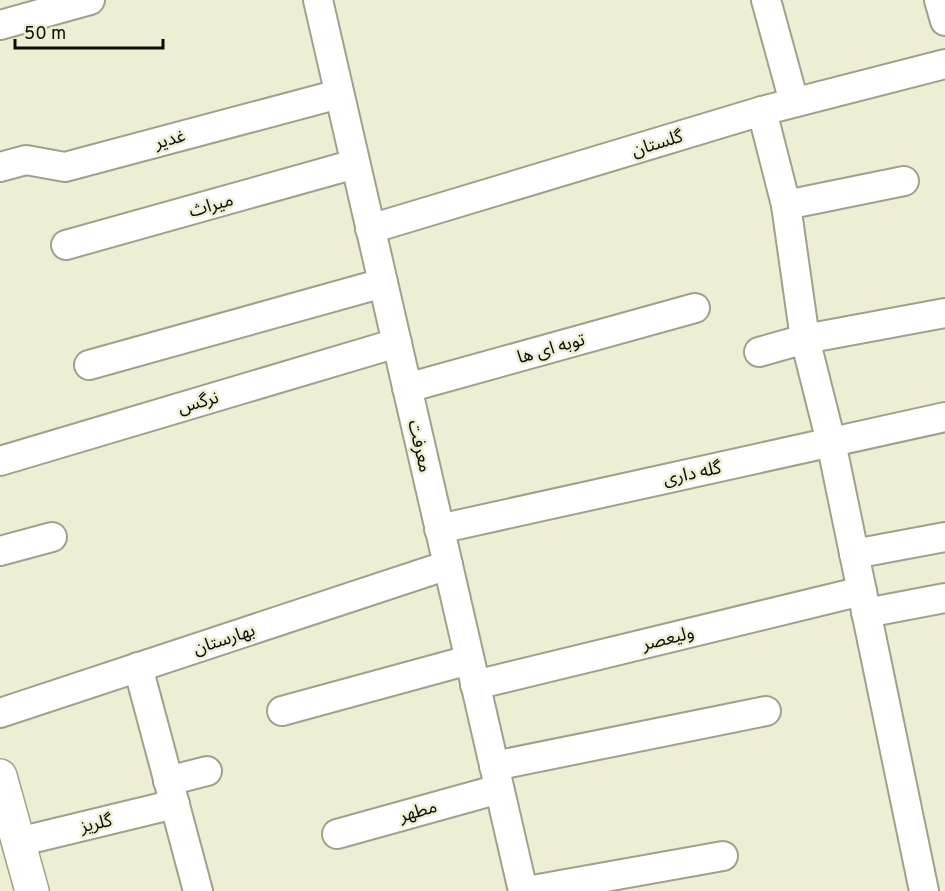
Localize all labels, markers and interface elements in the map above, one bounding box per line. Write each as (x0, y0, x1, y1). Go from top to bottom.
scale bar (15, 12, 164, 50)
text: 50 m (24, 23, 66, 46)
street label: غدیر (151, 125, 188, 156)
street label: گلستان (629, 126, 686, 163)
street label: میراث (187, 189, 236, 224)
street label: توبه ای ها (515, 329, 588, 370)
street label: نرگس (175, 387, 222, 420)
street label: معرفت (401, 418, 436, 475)
street label: گله داری (661, 457, 724, 492)
street label: بهارستان (191, 620, 258, 661)
street label: ولیعصر (639, 622, 697, 657)
street label: مطهر (396, 796, 440, 829)
street label: گلریز (77, 810, 115, 839)

